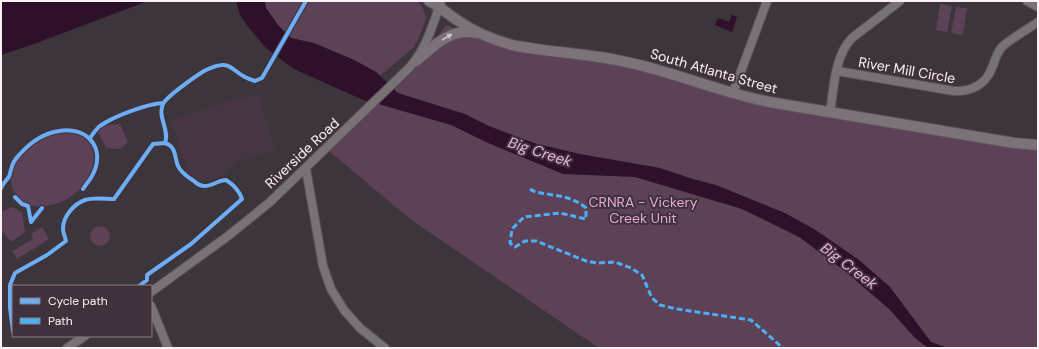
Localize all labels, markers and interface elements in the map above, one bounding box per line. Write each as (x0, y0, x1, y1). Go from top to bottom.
one-way arrow (441, 33, 452, 41)
street label: South Atlanta Street (648, 44, 780, 98)
street label: River Mill Circle (857, 53, 957, 87)
street label: Riverside Road (261, 114, 343, 192)
water label: Big Creek (505, 132, 575, 172)
park label: CRNRA - Vickery Creek Unit (589, 193, 698, 227)
water label: Big Creek (817, 238, 882, 294)
legend (12, 285, 152, 337)
text: Cycle path (48, 293, 108, 309)
text: Path (48, 313, 73, 329)

